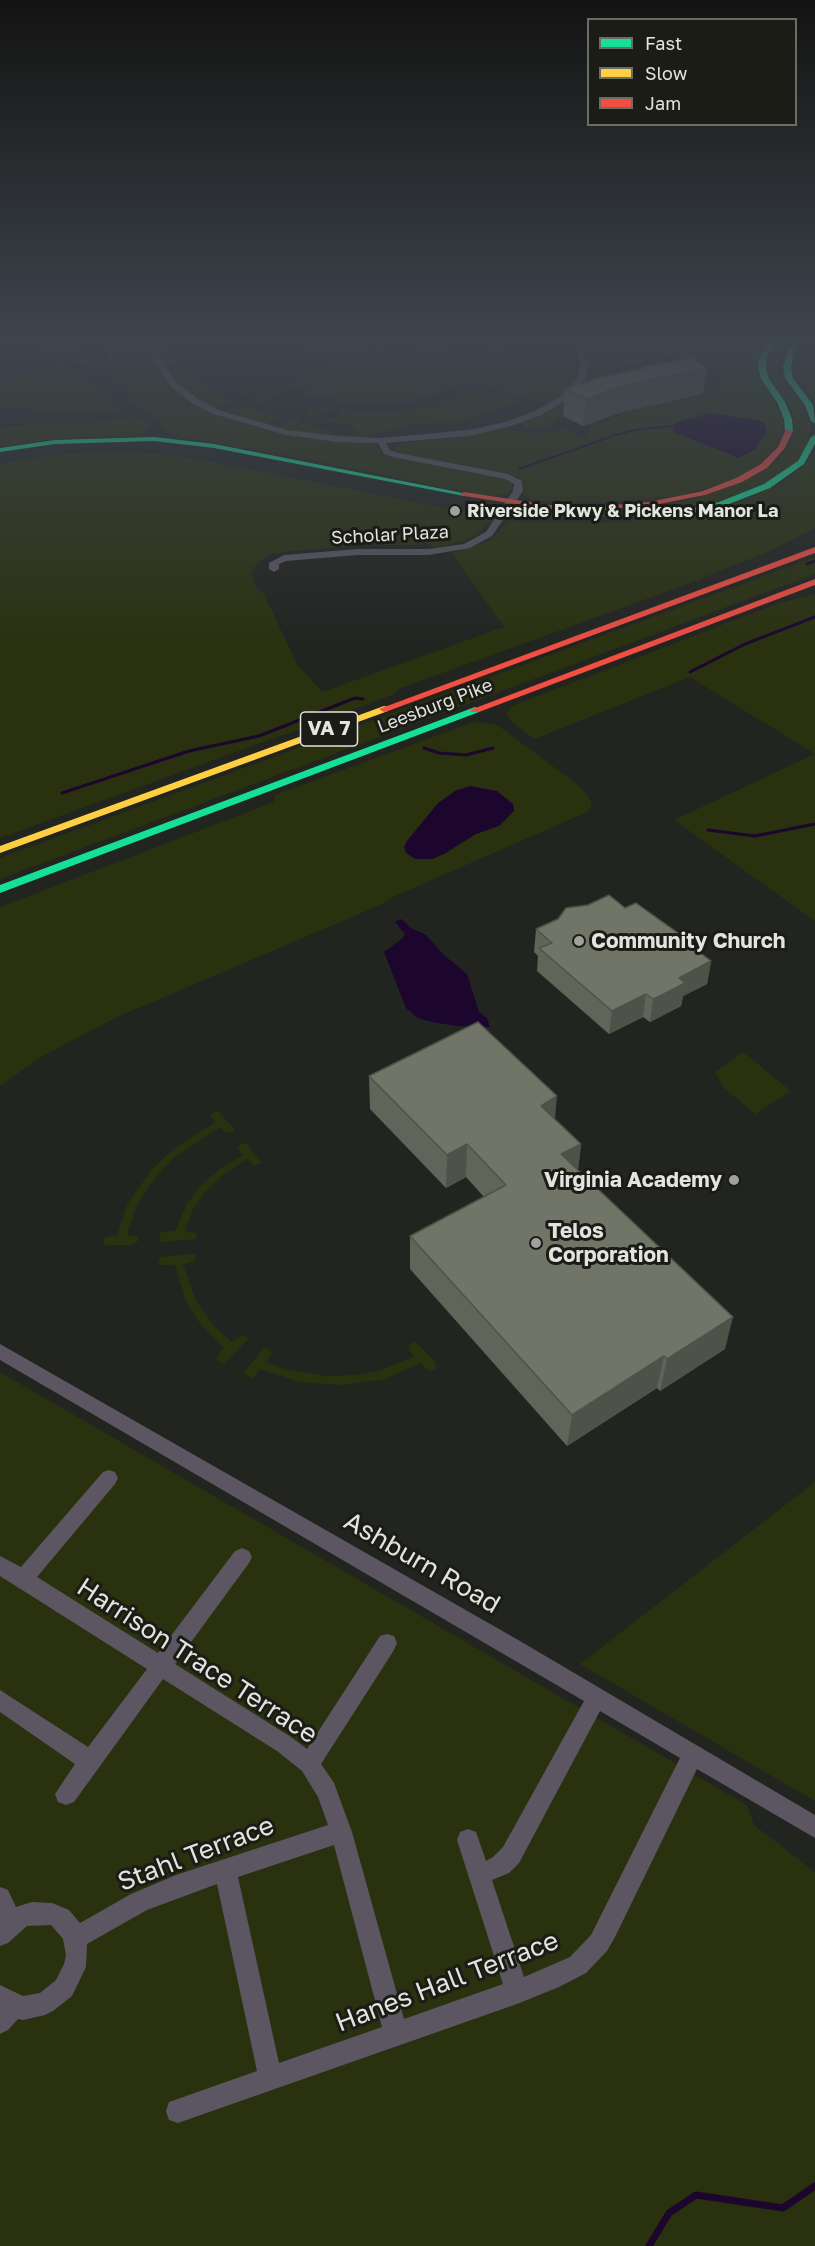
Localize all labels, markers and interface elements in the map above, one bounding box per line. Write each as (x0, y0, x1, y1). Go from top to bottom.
legend (587, 18, 797, 126)
text: Fast (645, 32, 682, 54)
text: Slow (645, 62, 687, 84)
text: Jam (645, 92, 681, 114)
place label: Riverside Pkwy & Pickens Manor La (467, 500, 778, 522)
marker: Riverside Pkwy & Pickens Manor La (448, 504, 462, 518)
street label: Scholar Plaza (331, 521, 449, 549)
street label: Leesburg Pike (374, 674, 496, 738)
road number: VA 7 (300, 712, 358, 746)
place label: Community Church (591, 928, 785, 954)
marker: Community Church (572, 934, 586, 948)
place label: Virginia Academy (544, 1167, 722, 1193)
marker: Virginia Academy (727, 1173, 741, 1187)
place label: Telos Corporation (548, 1218, 669, 1268)
marker: Telos Corporation (529, 1236, 543, 1250)
street label: Ashburn Road (338, 1506, 506, 1620)
street label: Harrison Trace Terrace (71, 1572, 323, 1750)
street label: Stahl Terrace (113, 1810, 279, 1898)
street label: Hanes Hall Terrace (331, 1925, 563, 2039)

